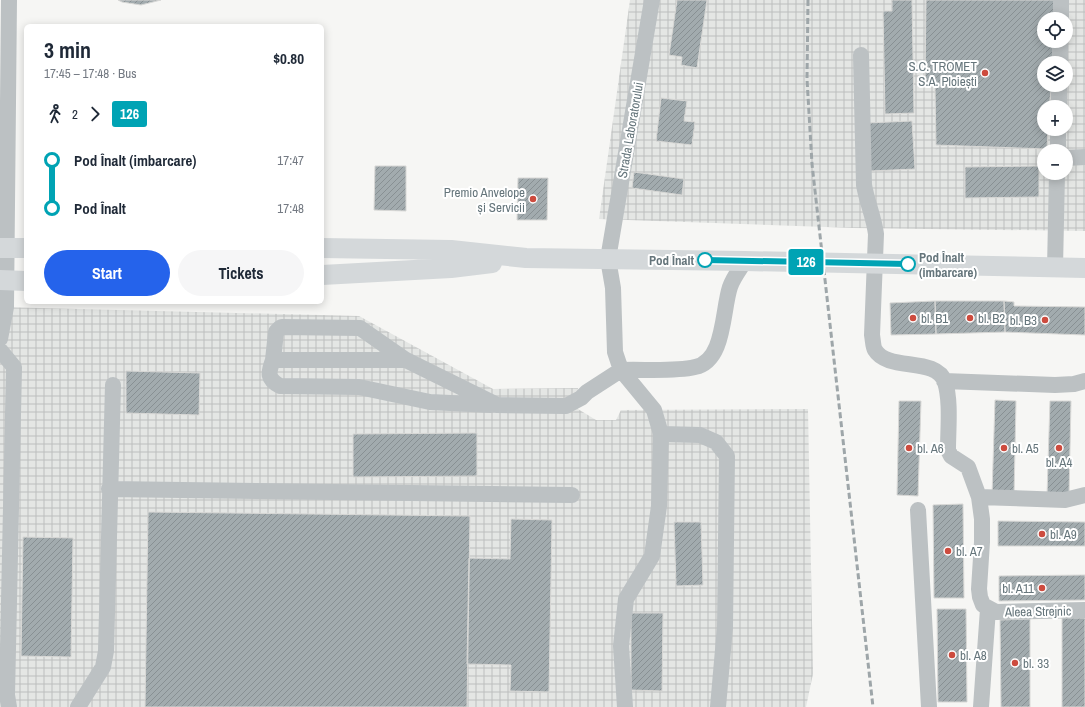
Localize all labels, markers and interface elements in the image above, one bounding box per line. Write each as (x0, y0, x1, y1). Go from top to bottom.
map controls (1037, 12, 1073, 180)
button: locate (1037, 12, 1073, 48)
text: 3 min (44, 35, 91, 65)
text: $0.80 (273, 48, 304, 69)
button: layers (1037, 56, 1073, 92)
place label: S.C. TROMET S.A. Ploiești (908, 58, 977, 90)
text: 17:45 – 17:48 · Bus (44, 65, 136, 82)
marker: S.C. TROMET S.A. Ploiești (980, 68, 990, 78)
street label: Strada Laboratorului (614, 81, 647, 179)
button: + (1037, 100, 1073, 136)
icon: walk (44, 103, 66, 125)
icon: forward (84, 103, 106, 125)
text: 126 (120, 105, 139, 123)
text: 2 (72, 106, 78, 123)
button: − (1037, 144, 1073, 180)
text: Pod Înalt (imbarcare) (74, 150, 196, 171)
text: 17:47 (277, 152, 304, 169)
place label: Premio Anvelope și Servicii (444, 184, 525, 216)
marker: Premio Anvelope și Servicii (528, 194, 538, 204)
text: Pod Înalt (74, 198, 126, 219)
text: 17:48 (277, 200, 304, 217)
line badge: 126 (783, 249, 829, 275)
place label: Pod Înalt (imbarcare) (919, 249, 978, 281)
button: Start (44, 250, 170, 296)
button: Tickets (178, 250, 304, 296)
place label: Pod Înalt (649, 252, 694, 269)
marker: Pod Înalt (697, 252, 713, 268)
text: 126 (796, 253, 816, 271)
marker: Pod Înalt (imbarcare) (900, 256, 916, 272)
place label: bl. B1 (921, 310, 948, 327)
place label: bl. B2 (978, 310, 1005, 327)
place label: bl. B3 (1010, 312, 1037, 329)
marker: bl. B1 (908, 313, 918, 323)
marker: bl. B2 (965, 313, 975, 323)
marker: bl. B3 (1040, 315, 1050, 325)
place label: bl. A6 (917, 440, 944, 457)
place label: bl. A5 (1012, 440, 1039, 457)
marker: bl. A6 (904, 443, 914, 453)
marker: bl. A5 (999, 443, 1009, 453)
marker: bl. A4 (1054, 443, 1064, 453)
place label: bl. A4 (1046, 454, 1072, 471)
place label: bl. A9 (1050, 526, 1077, 543)
marker: bl. A9 (1037, 529, 1047, 539)
place label: bl. A7 (956, 543, 983, 560)
marker: bl. A7 (943, 546, 953, 556)
place label: bl. A11 (1002, 580, 1034, 597)
marker: bl. A11 (1037, 583, 1047, 593)
street label: Aleea Strejnic (1004, 602, 1071, 621)
place label: bl. A8 (960, 647, 987, 664)
marker: bl. A8 (947, 650, 957, 660)
place label: bl. 33 (1023, 655, 1049, 672)
marker: bl. 33 (1010, 658, 1020, 668)

